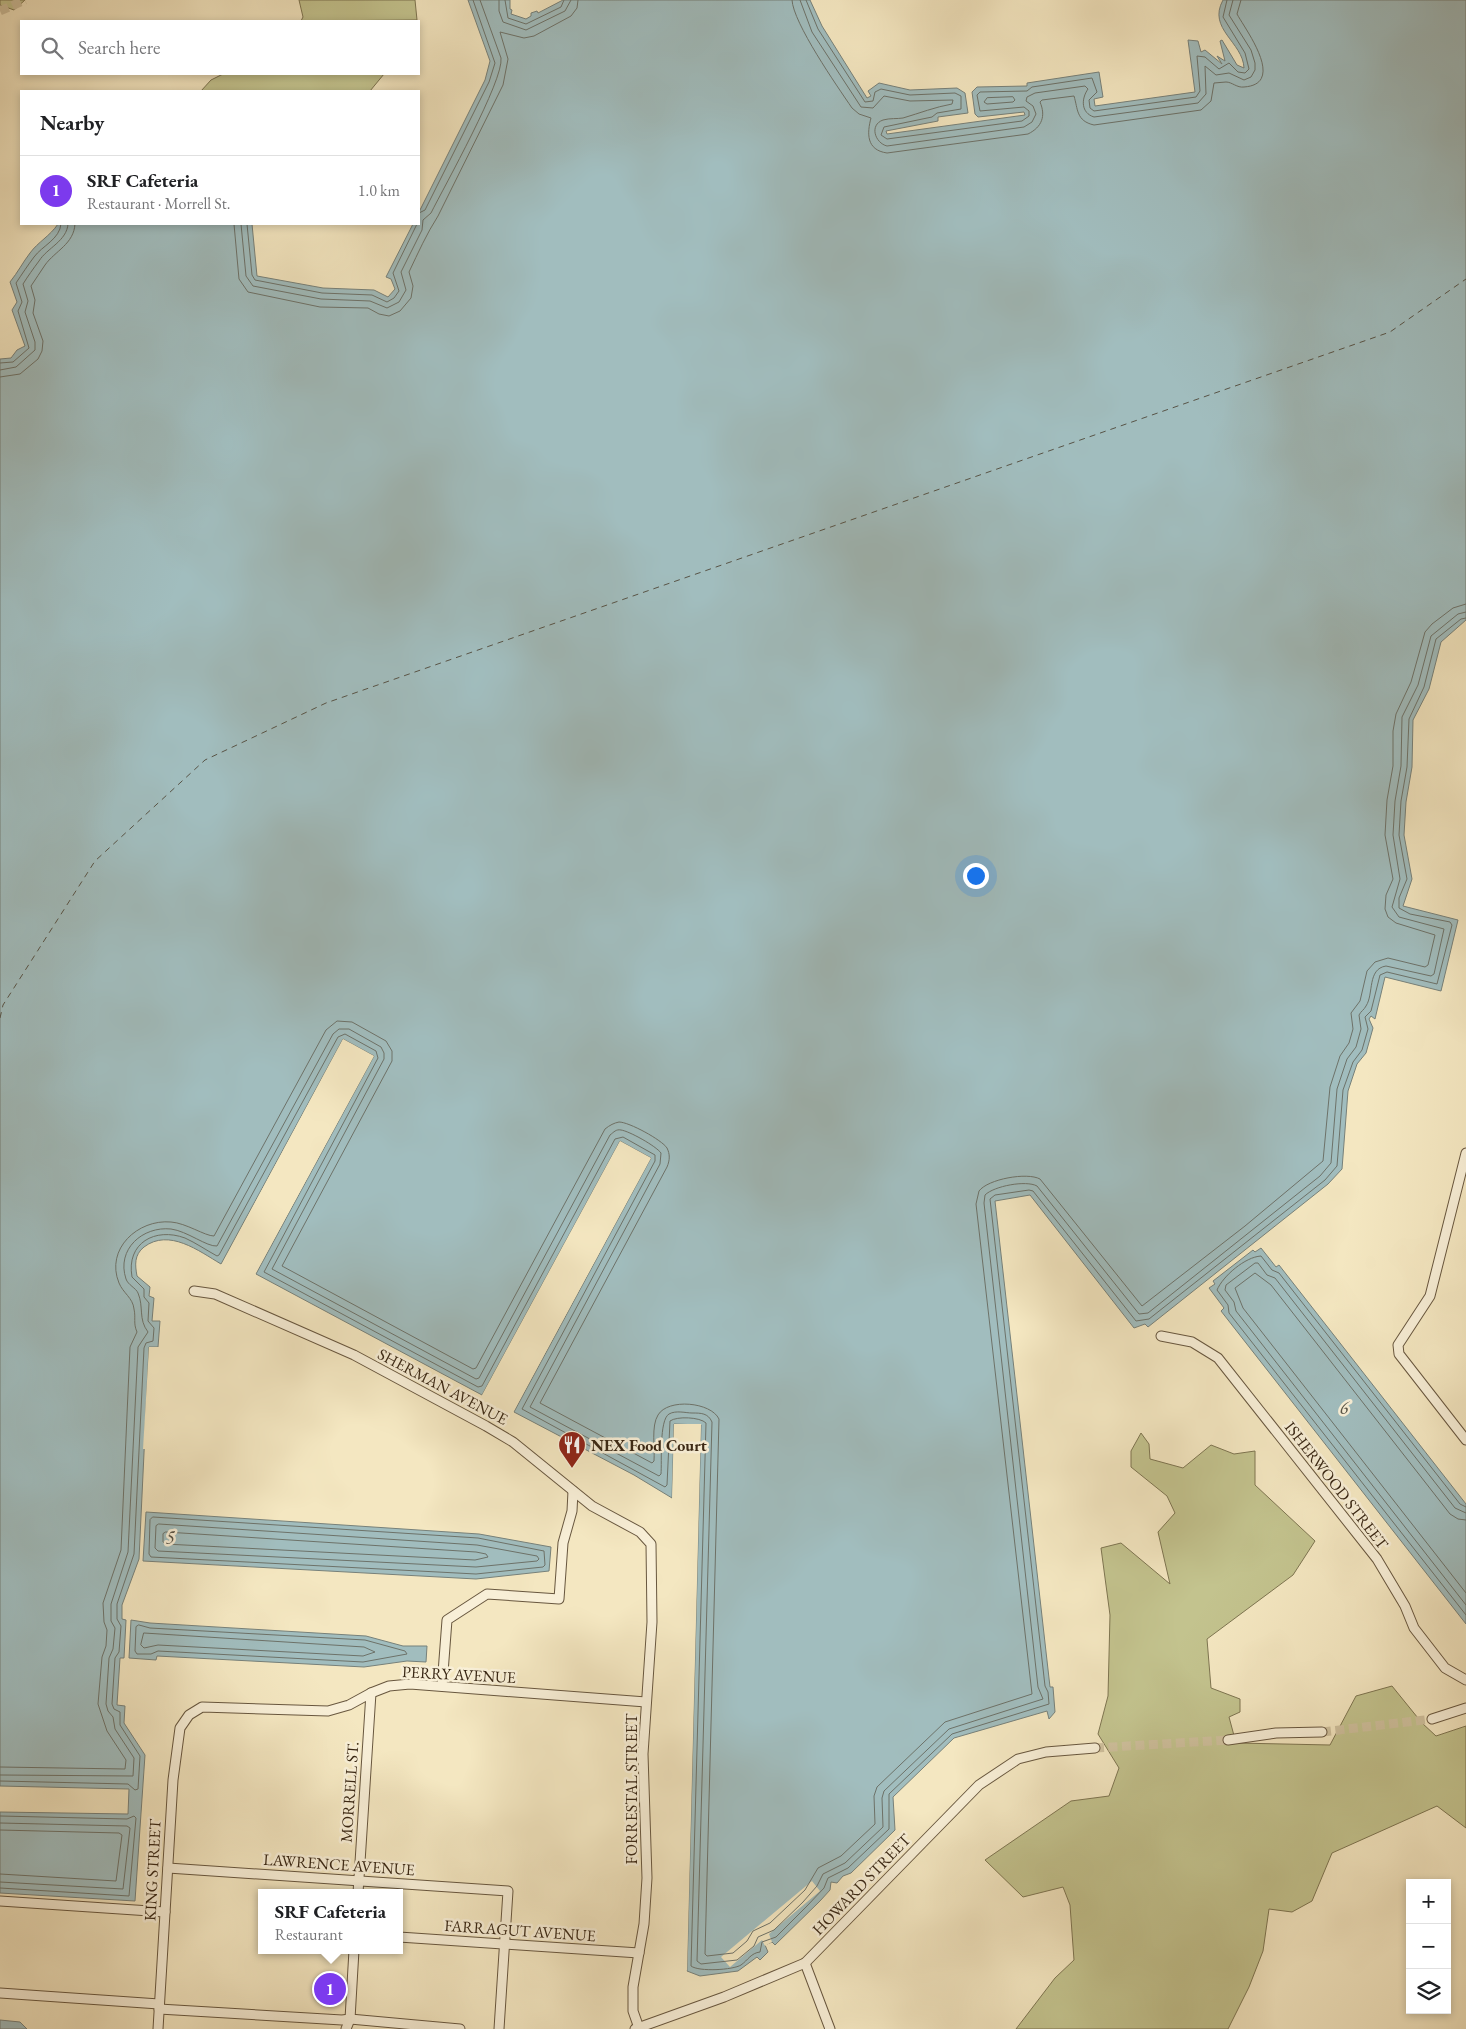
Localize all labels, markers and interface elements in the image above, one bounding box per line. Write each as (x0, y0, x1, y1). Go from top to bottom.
search box (20, 20, 420, 75)
icon: search (38, 34, 66, 62)
text: Search here (78, 35, 160, 60)
text: Nearby (40, 109, 104, 136)
text: SRF Cafeteria (87, 168, 198, 193)
text: 1 (52, 180, 60, 201)
text: 1.0 km (358, 180, 400, 201)
text: Restaurant · Morrell St. (87, 193, 230, 214)
your location (963, 863, 989, 889)
street label: SHERMAN AVENUE (374, 1343, 511, 1430)
water label: 6 (1340, 1396, 1351, 1419)
street label: ISHERWOOD STREET (1280, 1417, 1393, 1554)
restaurant icon: NEX Food Court (557, 1430, 587, 1469)
place label: NEX Food Court (591, 1435, 707, 1456)
water label: 5 (166, 1526, 176, 1549)
street label: PERRY AVENUE (402, 1661, 516, 1688)
street label: FORRESTAL STREET (621, 1713, 642, 1865)
street label: MORRELL ST. (336, 1741, 363, 1843)
street label: KING STREET (139, 1818, 166, 1922)
street label: HOWARD STREET (808, 1829, 915, 1940)
street label: LAWRENCE AVENUE (263, 1849, 415, 1880)
map controls (1406, 1879, 1451, 2014)
button: + (1406, 1879, 1451, 1924)
popup (258, 1889, 403, 1954)
text: SRF Cafeteria (275, 1899, 386, 1924)
street label: FARRAGUT AVENUE (444, 1915, 596, 1946)
text: Restaurant (275, 1924, 343, 1945)
button: − (1406, 1924, 1451, 1969)
button: layers (1406, 1969, 1451, 2014)
pin: 1 (314, 1970, 346, 2008)

